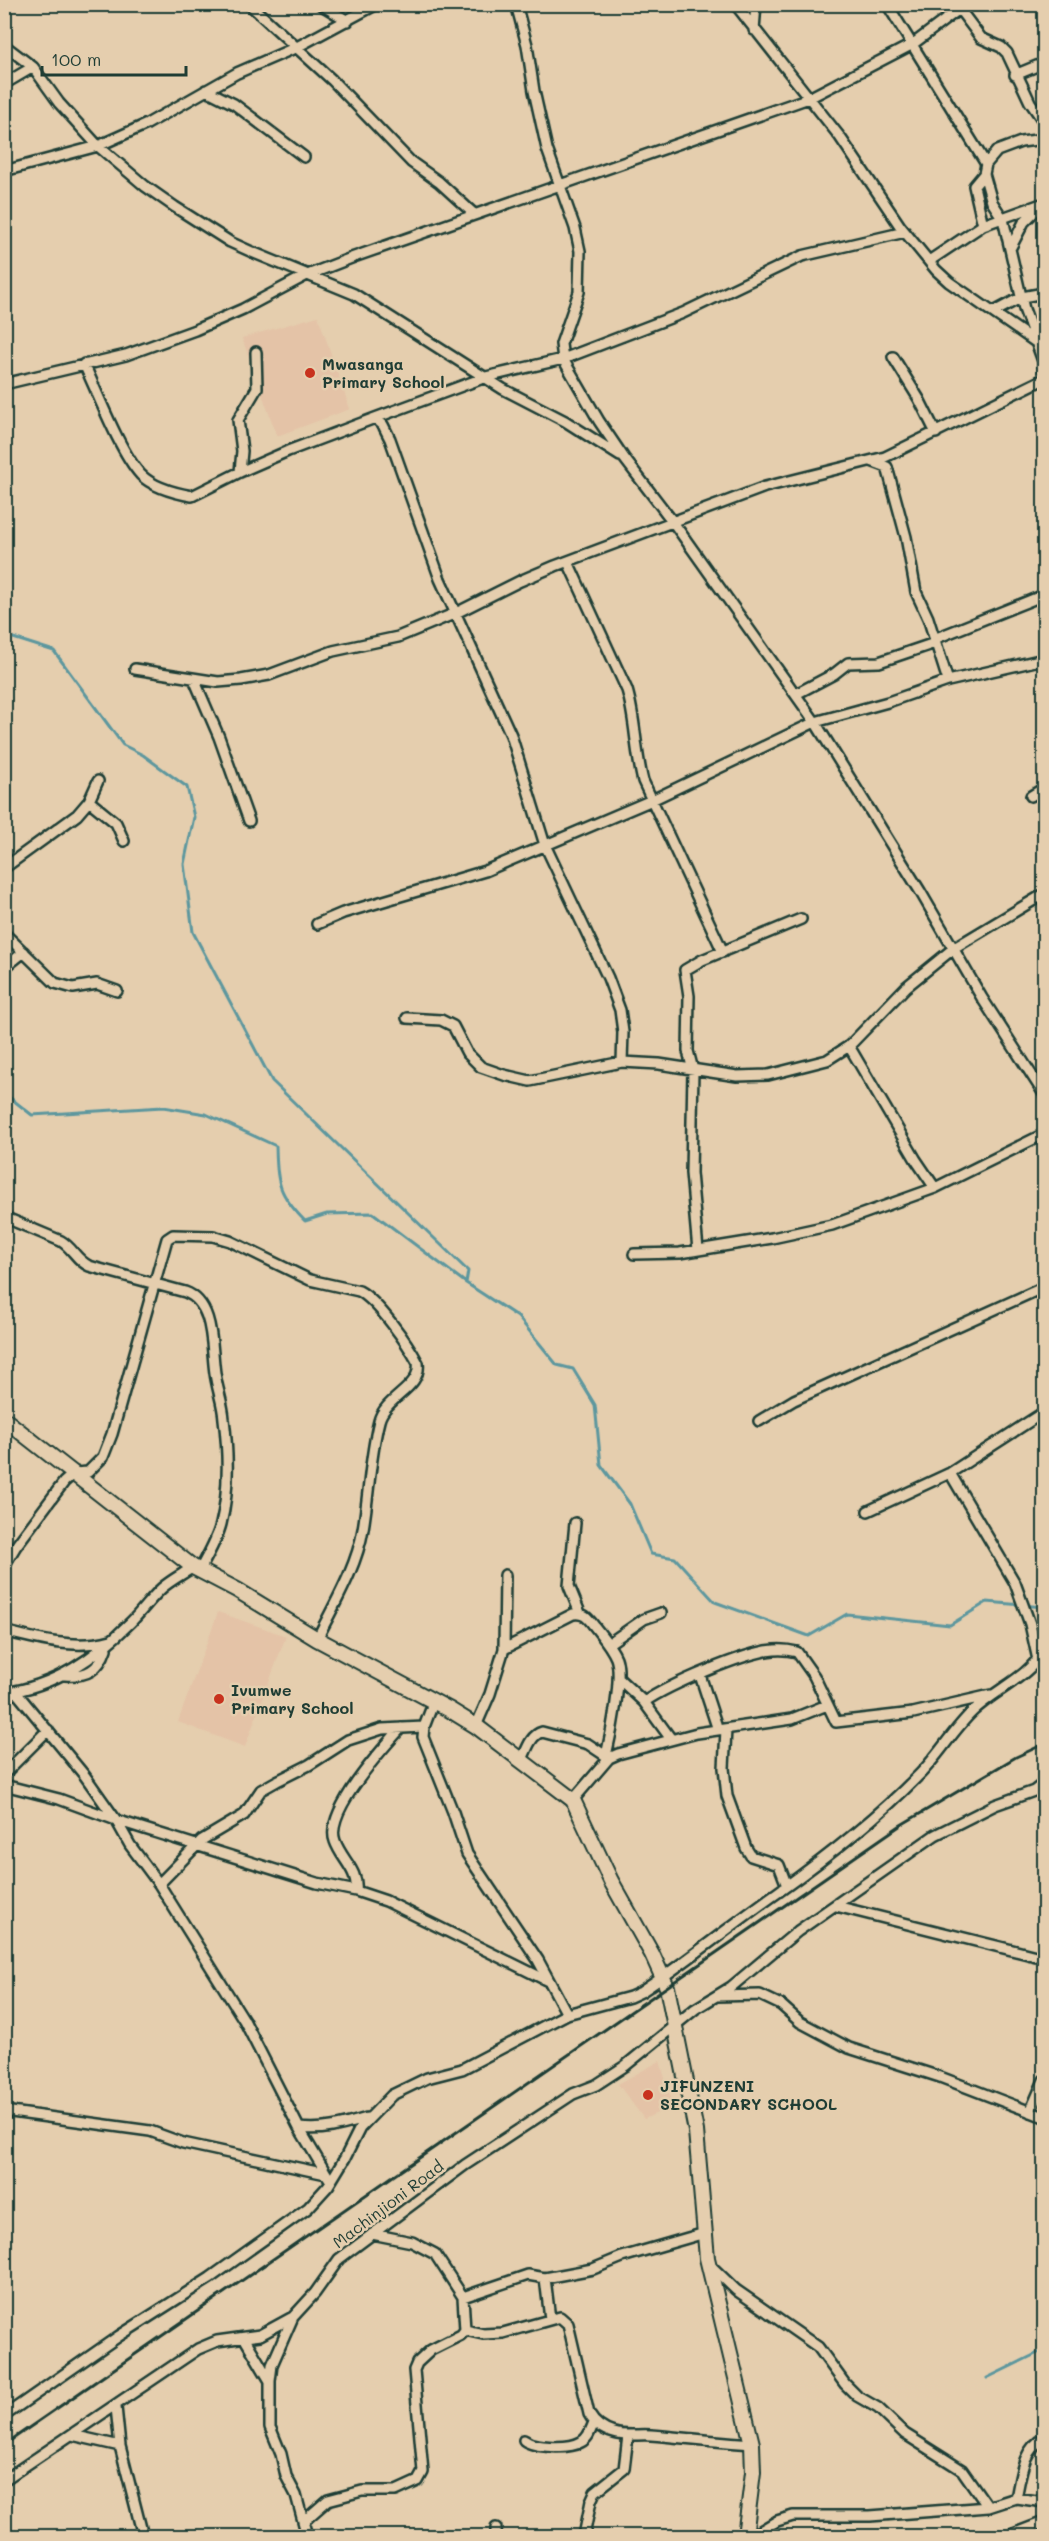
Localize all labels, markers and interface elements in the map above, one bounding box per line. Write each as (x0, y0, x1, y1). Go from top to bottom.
scale bar (42, 39, 186, 77)
text: 100 m (51, 47, 101, 71)
place label: Mwasanga Primary School (322, 353, 445, 392)
marker: Mwasanga Primary School (303, 366, 317, 380)
place label: Ivumwe Primary School (231, 1679, 354, 1718)
marker: Ivumwe Primary School (212, 1692, 226, 1706)
place label: JIFUNZENI SECONDARY SCHOOL (660, 2075, 837, 2114)
marker: JIFUNZENI SECONDARY SCHOOL (641, 2088, 655, 2102)
street label: Machinjioni Road (328, 2155, 447, 2252)

